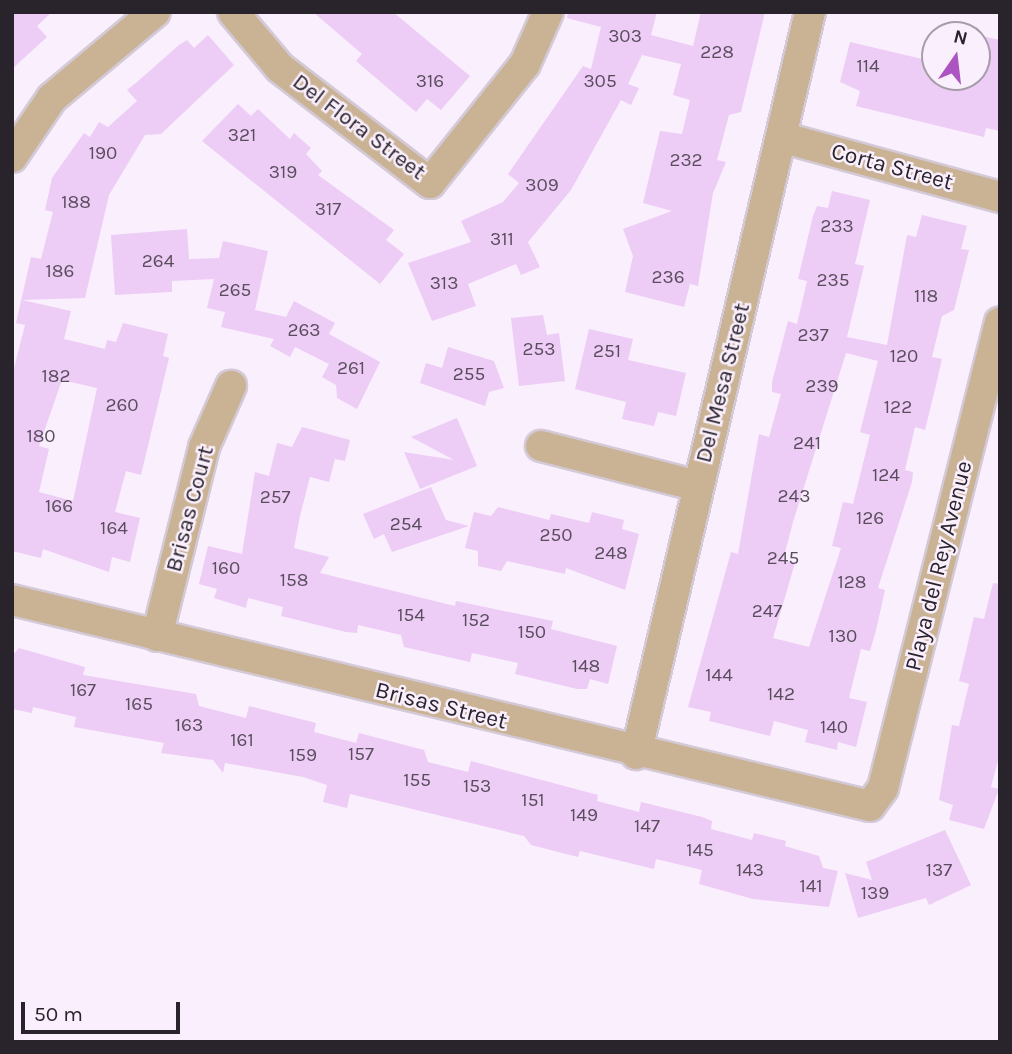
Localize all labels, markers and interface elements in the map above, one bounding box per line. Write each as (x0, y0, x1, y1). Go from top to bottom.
north arrow (921, 21, 991, 91)
text: N (951, 25, 970, 50)
house number: 303 (608, 26, 642, 48)
house number: 228 (700, 42, 734, 64)
house number: 114 (856, 56, 880, 78)
street label: Del Flora Street (287, 68, 431, 186)
house number: 316 (416, 71, 444, 93)
house number: 305 (583, 71, 617, 93)
house number: 321 (228, 125, 256, 147)
street label: Corta Street (828, 138, 956, 196)
house number: 190 (89, 143, 117, 165)
house number: 232 (669, 150, 703, 172)
house number: 319 (269, 162, 297, 184)
house number: 309 (525, 175, 559, 197)
house number: 188 (61, 192, 91, 214)
house number: 317 (315, 199, 341, 221)
house number: 233 (820, 216, 854, 238)
house number: 311 (490, 229, 514, 251)
house number: 264 (142, 251, 174, 273)
house number: 186 (46, 261, 74, 283)
house number: 236 (651, 267, 685, 289)
house number: 235 (817, 270, 849, 292)
house number: 313 (430, 273, 458, 295)
house number: 265 (219, 280, 251, 302)
house number: 118 (914, 286, 938, 308)
street label: Del Mesa Street (690, 300, 756, 466)
house number: 263 (287, 320, 321, 342)
house number: 237 (797, 325, 829, 347)
house number: 253 (523, 339, 555, 361)
house number: 251 (593, 341, 621, 363)
house number: 120 (890, 346, 918, 368)
house number: 261 (337, 358, 365, 380)
house number: 255 (453, 364, 485, 386)
house number: 182 (42, 366, 70, 388)
house number: 239 (805, 376, 839, 398)
house number: 260 (105, 395, 139, 417)
house number: 122 (884, 397, 912, 419)
house number: 180 (26, 426, 56, 448)
house number: 241 (793, 433, 821, 455)
street label: Brisas Court (160, 443, 220, 575)
street label: Playa del Rey Avenue (900, 458, 978, 674)
house number: 124 (872, 465, 900, 487)
house number: 243 (778, 486, 810, 508)
house number: 257 (260, 487, 290, 509)
house number: 166 (45, 496, 73, 518)
house number: 126 (856, 508, 884, 530)
house number: 254 (390, 514, 422, 536)
house number: 164 (100, 518, 128, 540)
house number: 250 (539, 525, 573, 547)
house number: 248 (594, 543, 628, 565)
house number: 245 (767, 548, 799, 570)
house number: 160 (212, 558, 240, 580)
house number: 158 (280, 570, 308, 592)
house number: 128 (838, 572, 866, 594)
house number: 247 (752, 601, 782, 623)
house number: 154 (397, 605, 425, 627)
house number: 152 (462, 610, 490, 632)
house number: 150 (518, 622, 546, 644)
house number: 130 (829, 626, 857, 648)
house number: 148 (572, 656, 600, 678)
house number: 144 (705, 665, 733, 687)
street label: Brisas Street (372, 676, 510, 736)
house number: 167 (70, 680, 96, 702)
house number: 142 (767, 684, 795, 706)
house number: 165 (125, 694, 153, 716)
house number: 163 (175, 715, 203, 737)
house number: 140 (820, 717, 848, 739)
house number: 161 (230, 730, 254, 752)
house number: 157 (348, 744, 374, 766)
house number: 159 (289, 745, 317, 767)
house number: 155 (403, 770, 431, 792)
house number: 153 (463, 776, 491, 798)
house number: 151 (521, 790, 545, 812)
house number: 149 (570, 805, 598, 827)
house number: 147 (634, 816, 660, 838)
house number: 145 (686, 840, 714, 862)
house number: 143 (736, 860, 764, 882)
house number: 137 (926, 860, 952, 882)
house number: 141 (799, 876, 823, 898)
house number: 139 (861, 883, 889, 905)
scale bar (24, 988, 184, 1032)
text: 50 m (34, 1002, 83, 1026)

